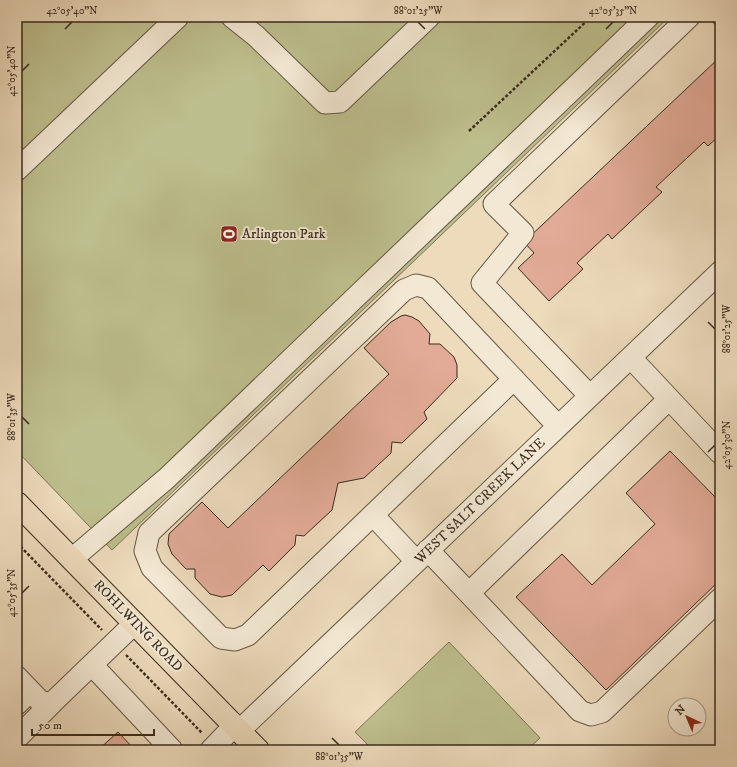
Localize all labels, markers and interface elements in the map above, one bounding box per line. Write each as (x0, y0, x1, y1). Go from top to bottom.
text: 42°05'40"N (46, 5, 98, 17)
text: 88°01'25"W (394, 5, 443, 17)
text: 42°05'35"N (589, 5, 637, 17)
text: 42°05'40"N (6, 45, 18, 97)
sports icon: Arlington Park (219, 224, 239, 244)
place label: Arlington Park (242, 225, 326, 243)
text: 88°01'25"W (721, 304, 733, 353)
text: 88°01'35"W (6, 392, 18, 441)
text: 42°05'30"N (721, 420, 733, 470)
street label: WEST SALT CREEK LANE (410, 434, 549, 569)
text: 42°05'35"N (6, 569, 18, 617)
street label: ROHLWING ROAD (89, 576, 187, 676)
north arrow (667, 697, 707, 737)
text: N (673, 702, 689, 719)
scale bar (32, 711, 154, 737)
text: 50 m (38, 718, 62, 733)
text: 88°01'35"W (315, 751, 364, 763)

